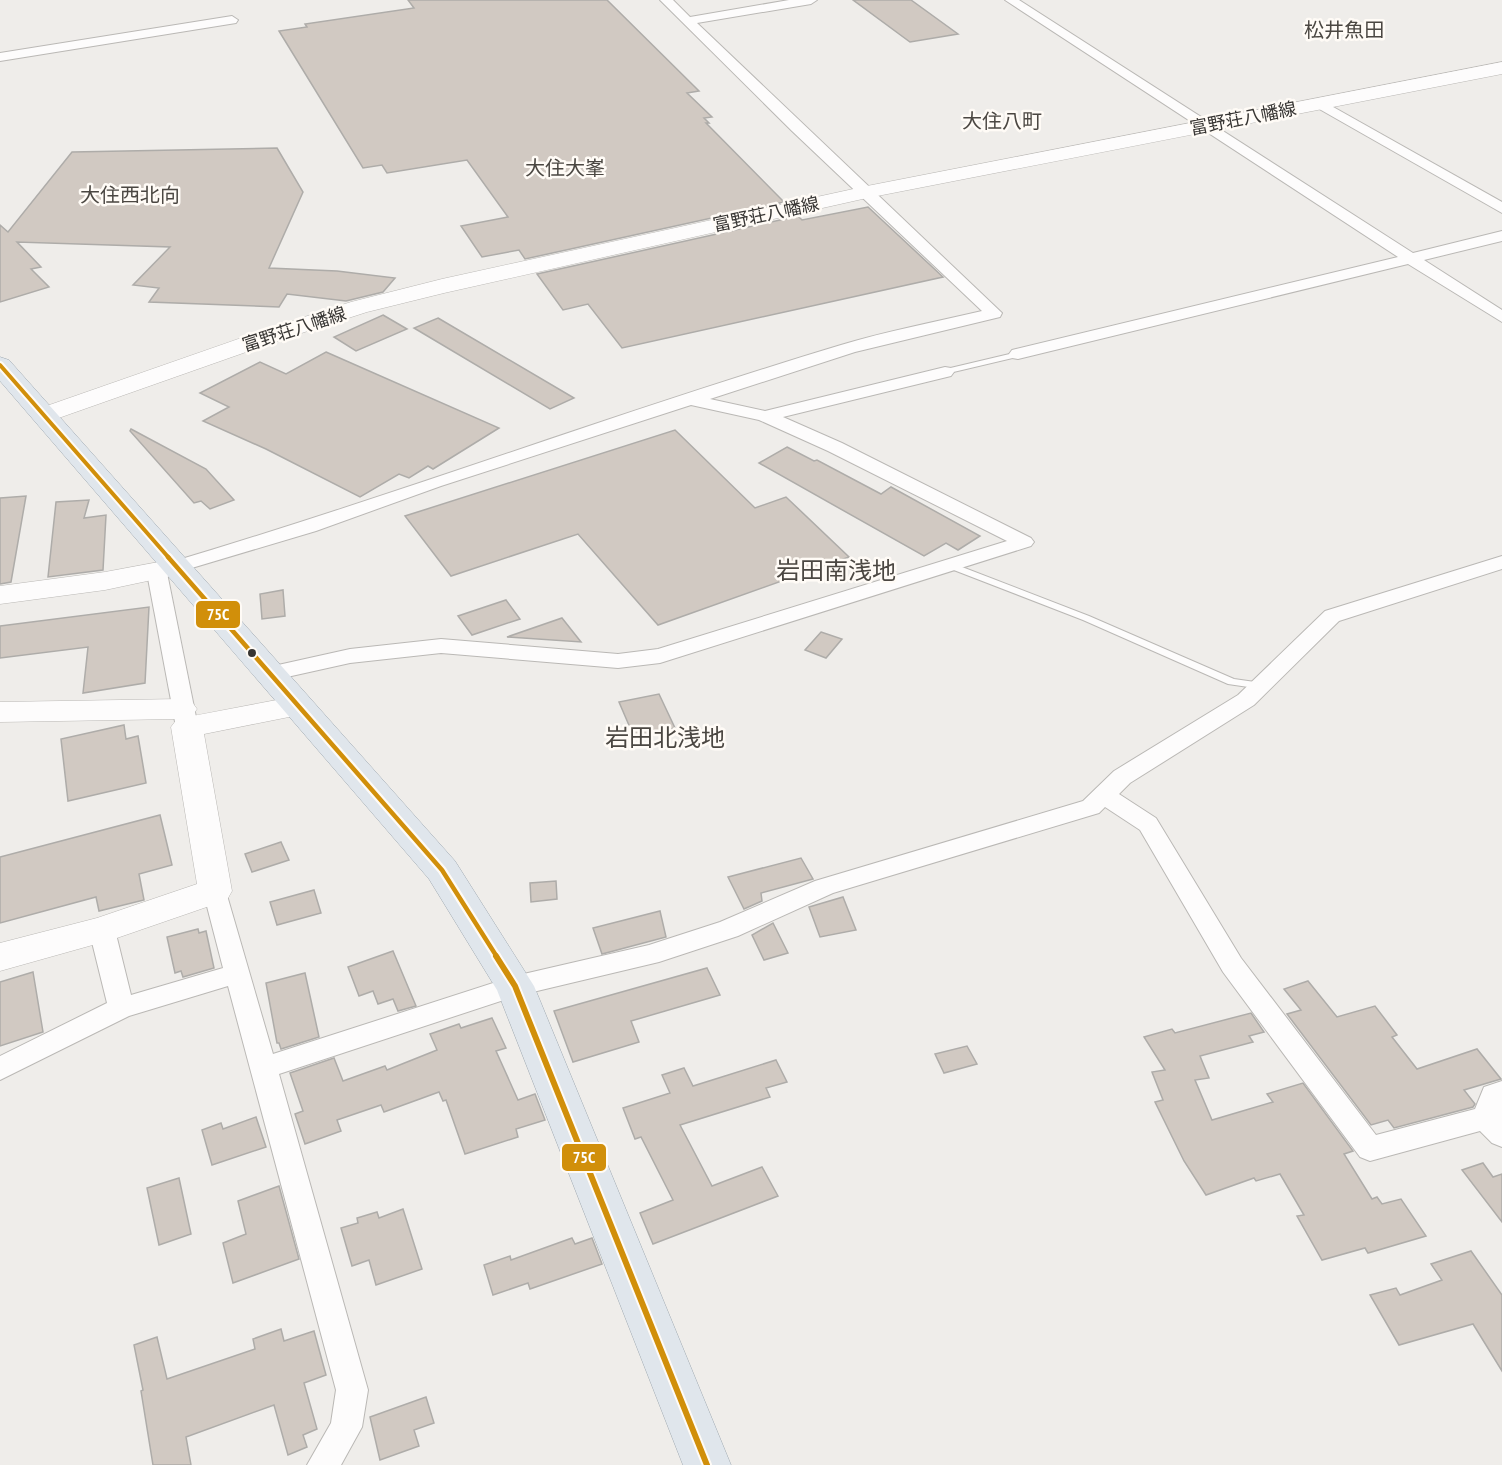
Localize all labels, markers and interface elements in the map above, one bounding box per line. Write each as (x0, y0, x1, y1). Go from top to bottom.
district label: 松井魚田 (1304, 17, 1384, 43)
street label: 富野荘八幡線 (1188, 96, 1298, 140)
district label: 大住八町 (962, 108, 1042, 134)
district label: 大住大峯 (525, 155, 605, 181)
district label: 大住西北向 (80, 182, 180, 208)
street label: 富野荘八幡線 (711, 192, 821, 236)
street label: 富野荘八幡線 (239, 301, 349, 357)
district label: 岩田南浅地 (776, 555, 896, 586)
line badge: 75C (195, 600, 241, 629)
text: 75C (207, 604, 230, 624)
unlabelled marker (246, 647, 258, 659)
district label: 岩田北浅地 (605, 722, 725, 753)
line badge: 75C (561, 1143, 607, 1172)
text: 75C (573, 1147, 596, 1167)

